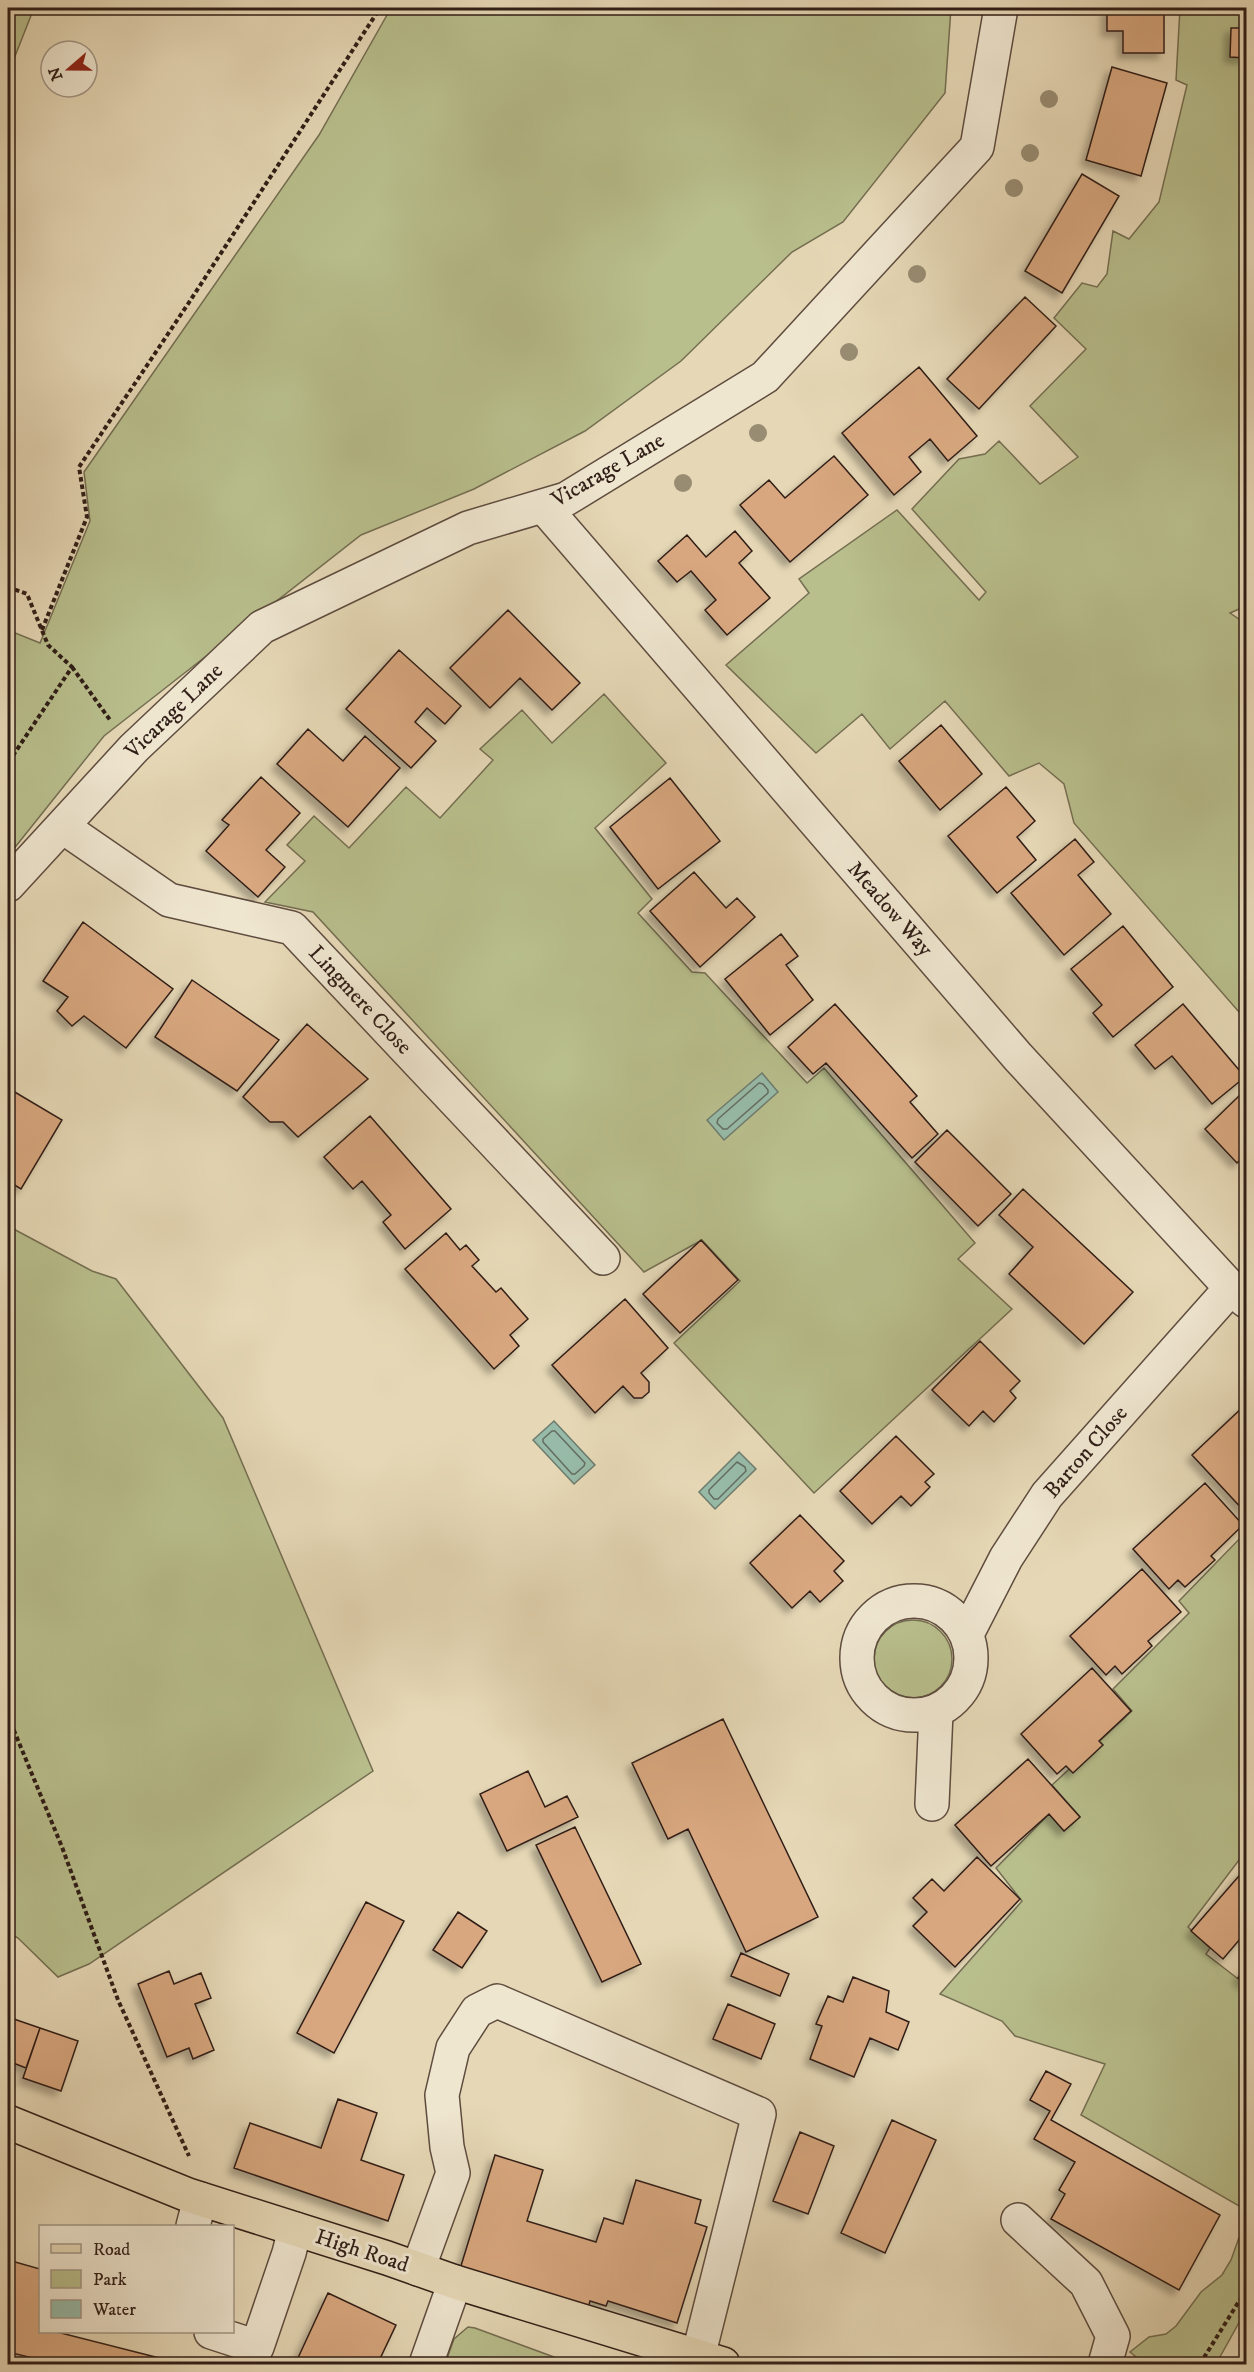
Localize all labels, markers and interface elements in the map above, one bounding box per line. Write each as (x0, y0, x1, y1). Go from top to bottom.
north arrow (39, 39, 99, 99)
text: N (44, 64, 67, 83)
street label: Vicarage Lane (546, 427, 669, 514)
street label: Vicarage Lane (119, 658, 229, 765)
street label: Meadow Way (841, 856, 939, 962)
street label: Lingmere Close (303, 940, 417, 1060)
street label: Barton Close (1039, 1400, 1133, 1504)
street label: High Road (312, 2223, 412, 2279)
legend (39, 2225, 234, 2333)
text: Road (93, 2239, 130, 2261)
text: Park (93, 2269, 127, 2291)
text: Water (92, 2299, 136, 2321)

